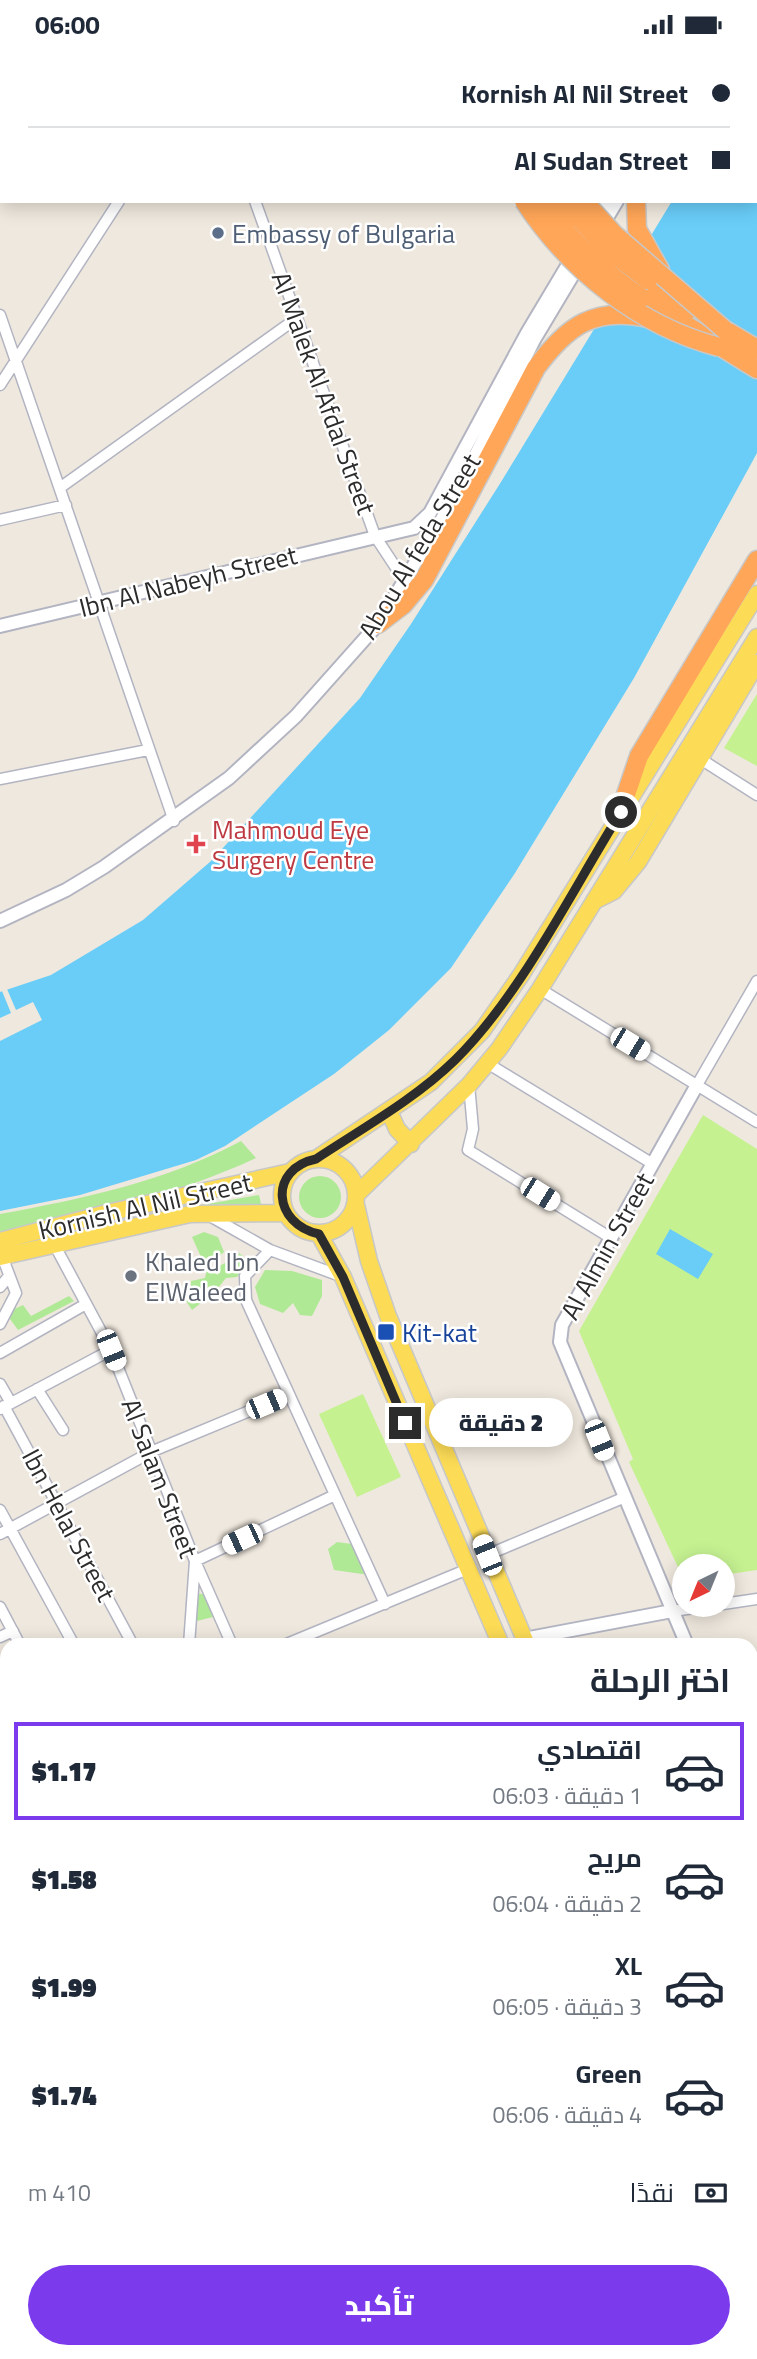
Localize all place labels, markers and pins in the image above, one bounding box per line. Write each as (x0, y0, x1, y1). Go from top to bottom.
place label: Embassy of Bulgaria (232, 214, 455, 253)
marker: Embassy of Bulgaria (210, 225, 226, 241)
place label: Mahmoud Eye Surgery Centre (212, 810, 374, 879)
marker: Mahmoud Eye Surgery Centre (186, 834, 206, 854)
place label: Khaled Ibn ElWaleed (145, 1242, 259, 1311)
marker: Khaled Ibn ElWaleed (123, 1268, 139, 1284)
place label: Kit-kat (402, 1313, 477, 1352)
marker: Kit-kat (376, 1322, 396, 1342)

